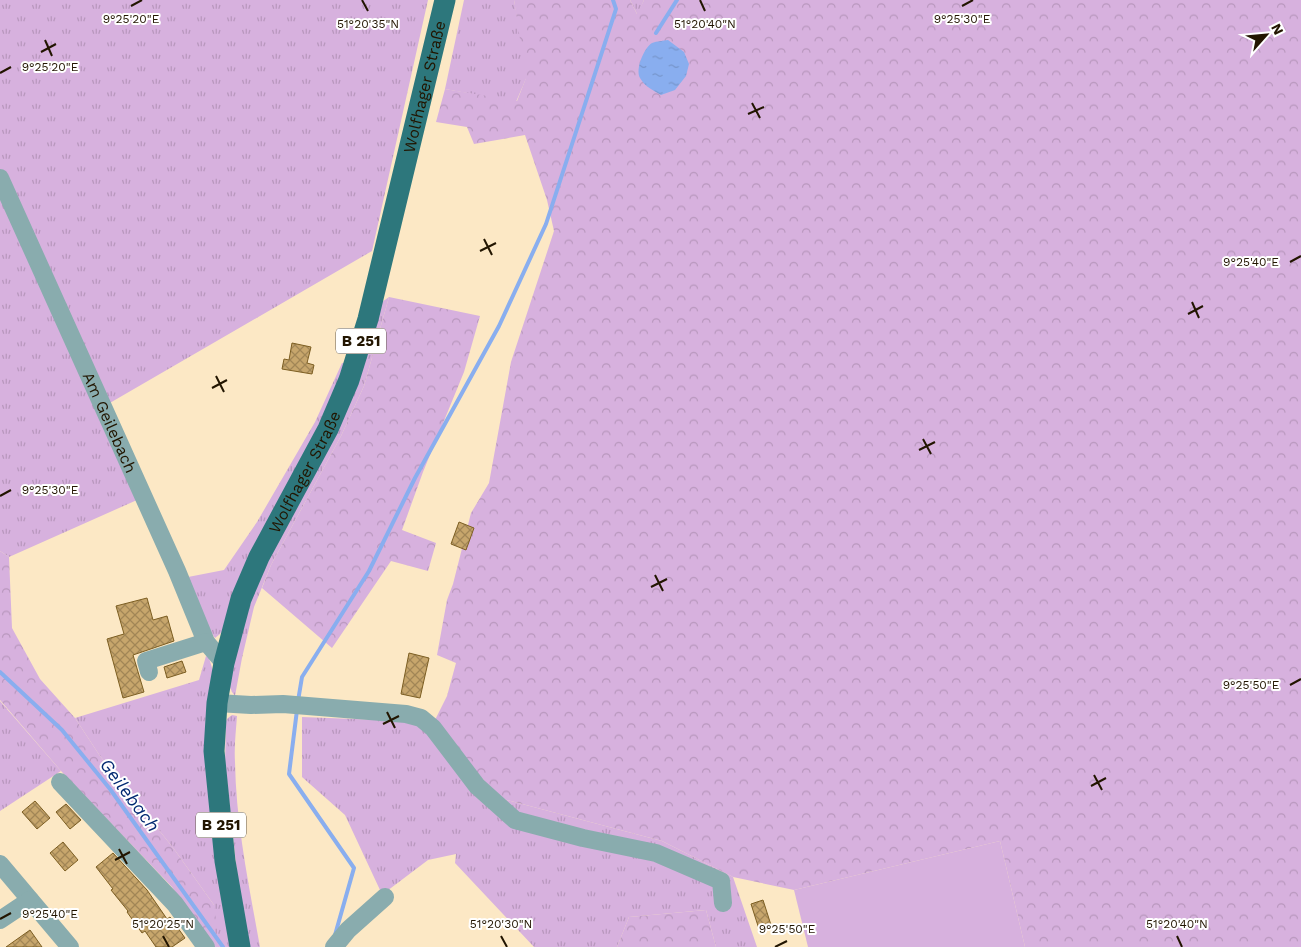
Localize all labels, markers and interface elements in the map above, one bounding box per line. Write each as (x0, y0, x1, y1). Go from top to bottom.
north arrow (1241, 10, 1291, 60)
text: 9°25'20"E (103, 12, 160, 26)
text: 9°25'30"E (934, 12, 991, 26)
text: 51°20'35"N (337, 17, 399, 31)
text: 51°20'40"N (674, 17, 736, 31)
street label: Wolfhager Straße (399, 19, 449, 155)
text: N (1268, 21, 1287, 37)
text: 9°25'20"E (22, 60, 79, 74)
text: 9°25'40"E (1223, 255, 1279, 269)
road number: B 251 (336, 328, 386, 354)
street label: Am Geilebach (79, 369, 141, 476)
street label: Wolfhager Straße (264, 408, 344, 536)
text: 9°25'30"E (22, 483, 79, 497)
text: 9°25'50"E (1223, 678, 1280, 692)
water label: Geilebach (96, 754, 164, 836)
road number: B 251 (196, 812, 246, 838)
text: 9°25'40"E (22, 907, 78, 921)
text: 51°20'25"N (132, 917, 194, 931)
text: 51°20'30"N (470, 917, 532, 931)
text: 51°20'40"N (1146, 917, 1208, 931)
text: 9°25'50"E (759, 922, 816, 936)

